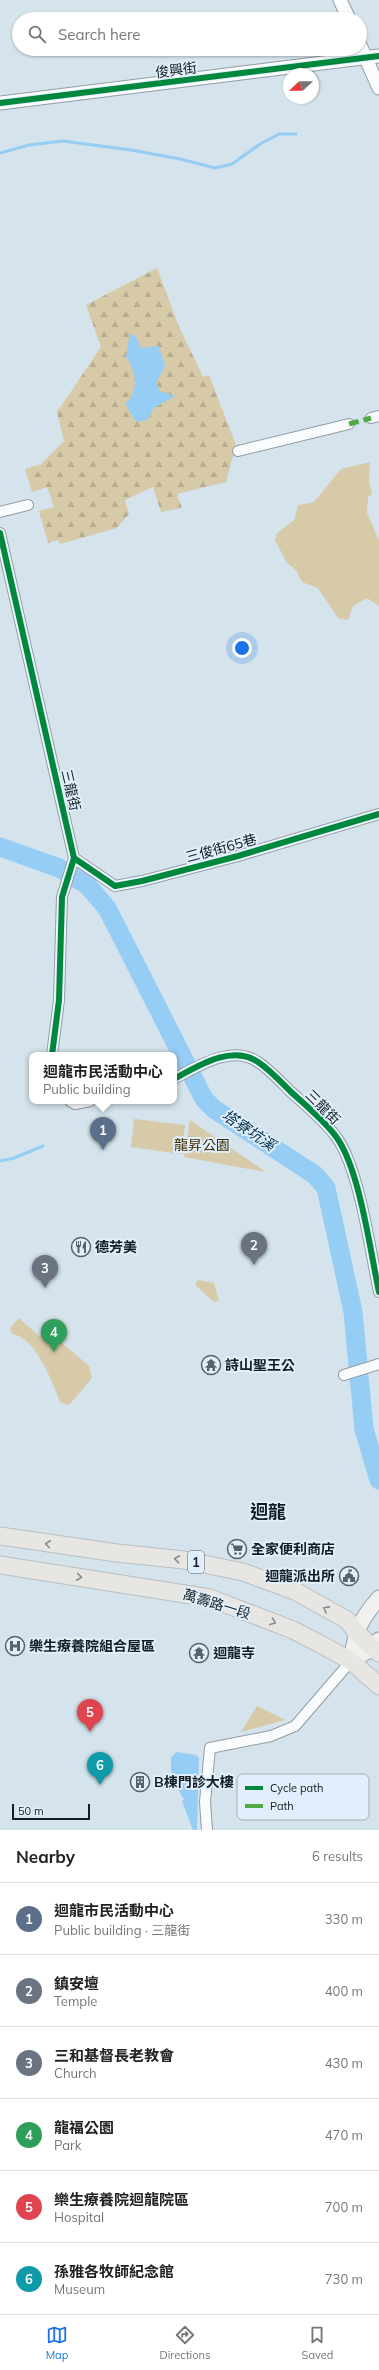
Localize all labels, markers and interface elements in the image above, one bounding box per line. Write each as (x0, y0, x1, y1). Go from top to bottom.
search box (12, 12, 367, 56)
icon: search (26, 23, 48, 45)
text: Search here (58, 25, 140, 44)
street label: 俊興街 (154, 59, 198, 81)
north arrow (283, 68, 319, 104)
your location (232, 638, 252, 658)
street label: 三龍街 (58, 768, 84, 812)
street label: 三俊街65巷 (184, 830, 258, 866)
popup (29, 1052, 177, 1104)
text: 迴龍市民活動中心 (43, 1062, 163, 1081)
text: Public building (43, 1081, 131, 1097)
street label: 三龍街 (302, 1086, 344, 1128)
water label: 塔寮坑溪 (219, 1105, 281, 1156)
pin: 1 (90, 1117, 116, 1150)
park label: 龍昇公園 (174, 1136, 230, 1154)
pin: 2 (241, 1232, 267, 1265)
restaurant icon: 德芳美 (70, 1236, 92, 1258)
place label: 德芳美 (95, 1238, 137, 1256)
pin: 3 (32, 1255, 58, 1288)
pin: 4 (41, 1319, 67, 1352)
temple icon: 詩山聖王公 (200, 1354, 222, 1376)
place label: 詩山聖王公 (225, 1356, 295, 1374)
district label: 迴龍 (250, 1500, 286, 1523)
supermarket icon: 全家便利商店 (226, 1538, 248, 1560)
one-way arrow (45, 1540, 51, 1549)
place label: 全家便利商店 (251, 1540, 335, 1558)
road number: 1 (188, 1551, 204, 1573)
one-way arrow (174, 1555, 180, 1564)
public building icon: 迴龍派出所 (338, 1565, 360, 1587)
place label: 迴龍派出所 (265, 1567, 335, 1585)
one-way arrow (76, 1572, 82, 1581)
street label: 萬壽路一段 (181, 1585, 253, 1623)
one-way arrow (323, 1606, 330, 1613)
one-way arrow (269, 1618, 276, 1626)
hospital icon: 樂生療養院組合屋區 (4, 1635, 26, 1657)
place label: 樂生療養院組合屋區 (29, 1637, 155, 1655)
temple icon: 迴龍寺 (188, 1642, 210, 1664)
place label: 迴龍寺 (213, 1644, 255, 1662)
pin: 5 (77, 1699, 103, 1732)
pin: 6 (87, 1752, 113, 1785)
building icon: B棟門診大樓 (129, 1771, 151, 1793)
place label: B棟門診大樓 (154, 1773, 234, 1791)
legend (237, 1774, 369, 1820)
text: Cycle path (270, 1781, 323, 1795)
text: Path (270, 1799, 294, 1813)
scale bar (12, 1802, 90, 1821)
text: 50 m (18, 1804, 44, 1818)
text: Nearby (16, 1846, 75, 1867)
text: 6 results (312, 1848, 363, 1864)
text: 迴龍市民活動中心 (54, 1901, 174, 1920)
text: 1 (25, 1911, 33, 1927)
text: 330 m (325, 1911, 363, 1927)
text: Public building · 三龍街 (54, 1922, 190, 1938)
text: 鎮安壇 (54, 1974, 99, 1993)
text: 2 (25, 1983, 33, 1999)
text: 400 m (325, 1983, 363, 1999)
text: Temple (54, 1993, 97, 2009)
text: 三和基督長老教會 (54, 2046, 174, 2065)
text: 3 (25, 2055, 33, 2071)
text: 430 m (325, 2055, 363, 2071)
text: Church (54, 2065, 97, 2081)
text: 龍福公園 (54, 2118, 114, 2137)
text: 4 (25, 2127, 33, 2143)
text: 470 m (325, 2127, 363, 2143)
text: Park (54, 2137, 81, 2153)
text: 樂生療養院迴龍院區 (54, 2190, 189, 2209)
text: 5 (25, 2199, 33, 2215)
text: 700 m (325, 2199, 363, 2215)
text: Hospital (54, 2209, 104, 2225)
text: 孫雅各牧師紀念館 (54, 2262, 174, 2281)
text: 6 (25, 2271, 33, 2287)
text: 730 m (325, 2271, 363, 2287)
text: Museum (54, 2281, 105, 2297)
tab: Map (46, 2324, 68, 2362)
tab: Directions (160, 2324, 210, 2362)
tab: Saved (302, 2324, 333, 2362)

